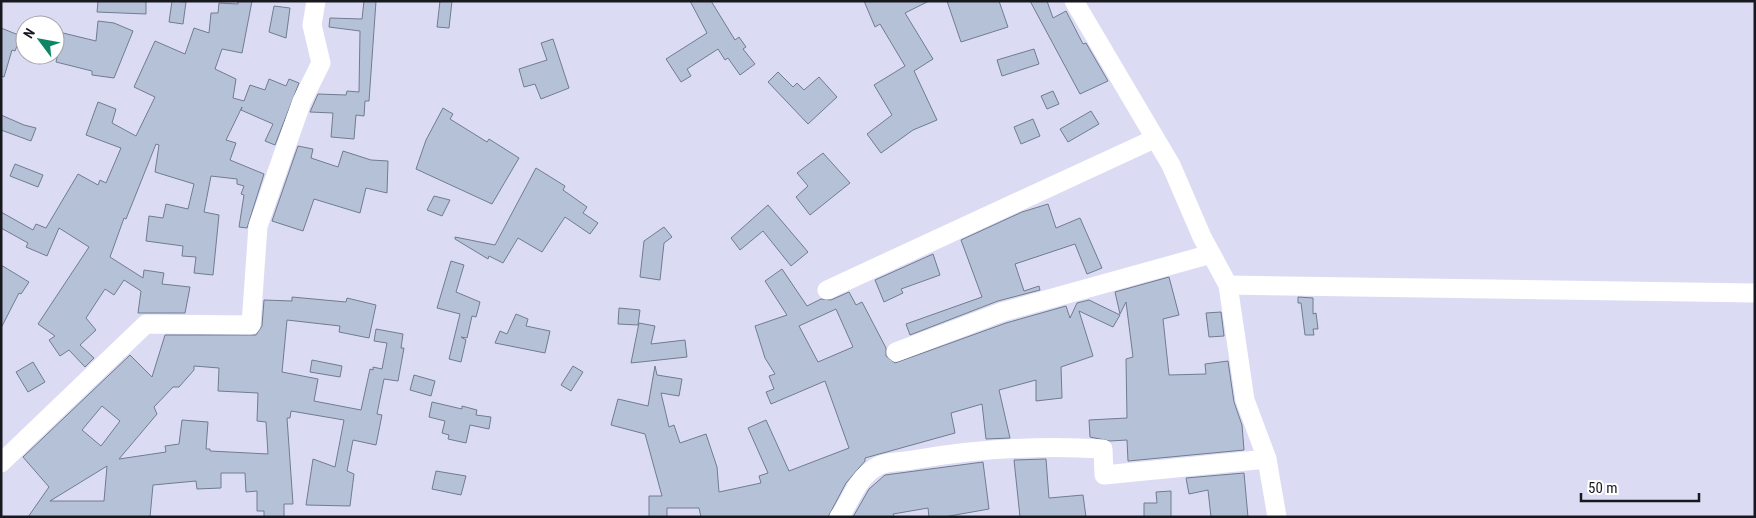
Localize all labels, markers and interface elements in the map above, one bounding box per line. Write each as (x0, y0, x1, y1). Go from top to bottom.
north arrow (15, 15, 65, 65)
text: N (20, 25, 38, 41)
scale bar (1581, 470, 1698, 502)
text: 50 m (1588, 479, 1618, 497)

